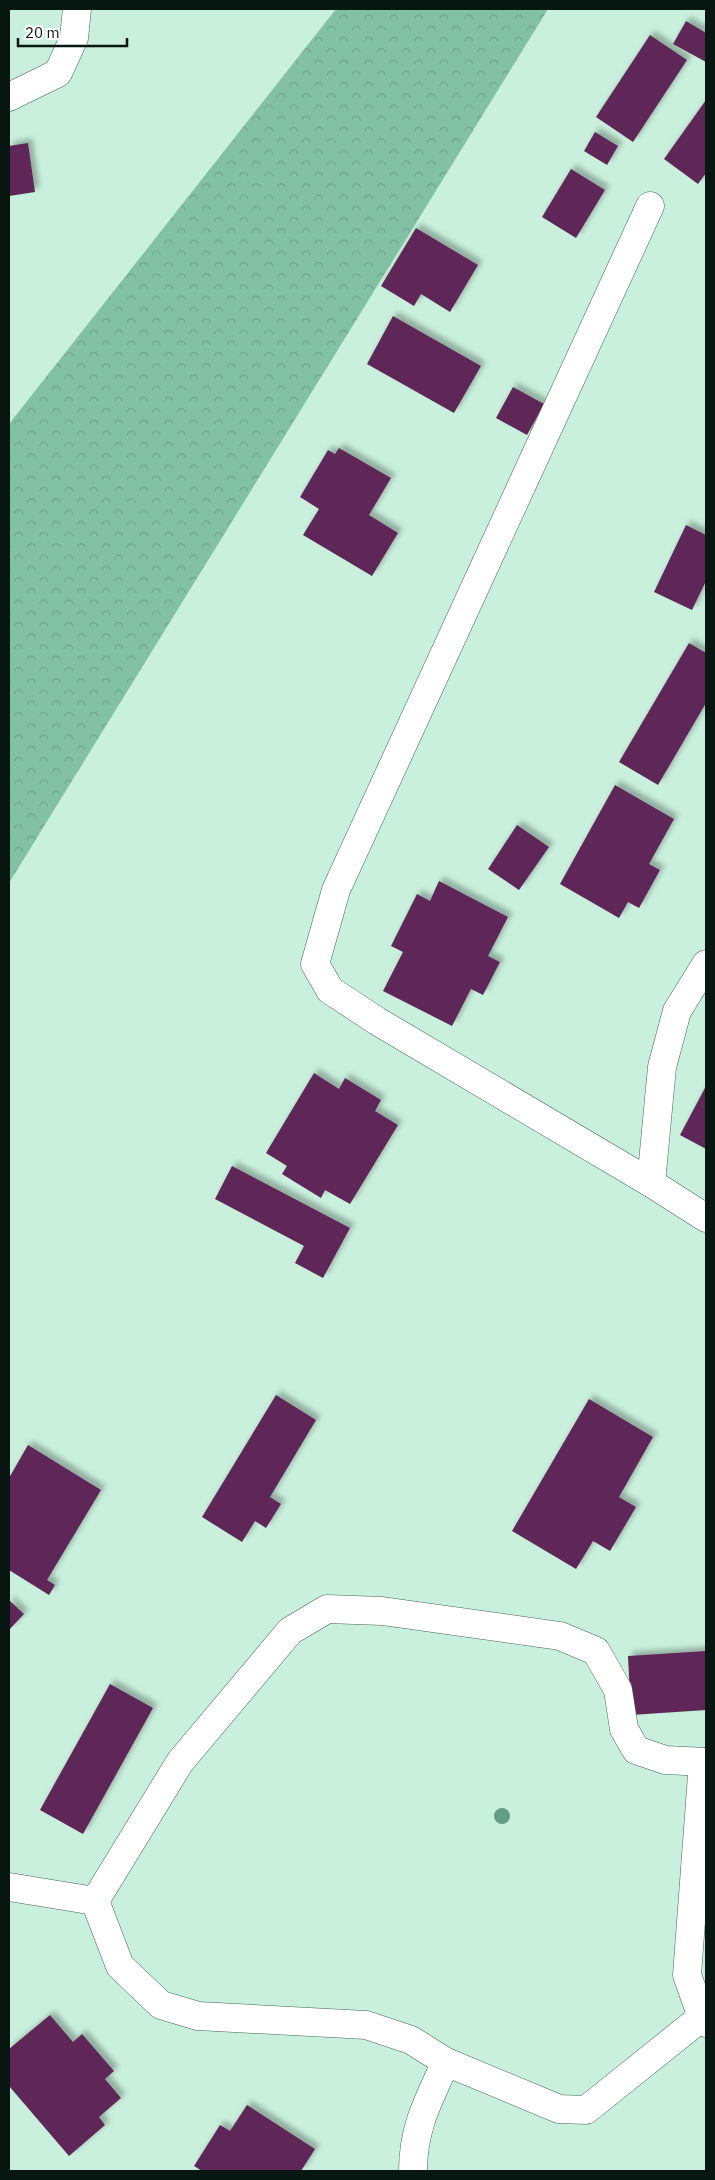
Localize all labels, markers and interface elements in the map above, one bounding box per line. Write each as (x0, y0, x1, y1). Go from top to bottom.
scale bar (18, 15, 126, 47)
text: 20 m (25, 23, 60, 42)

